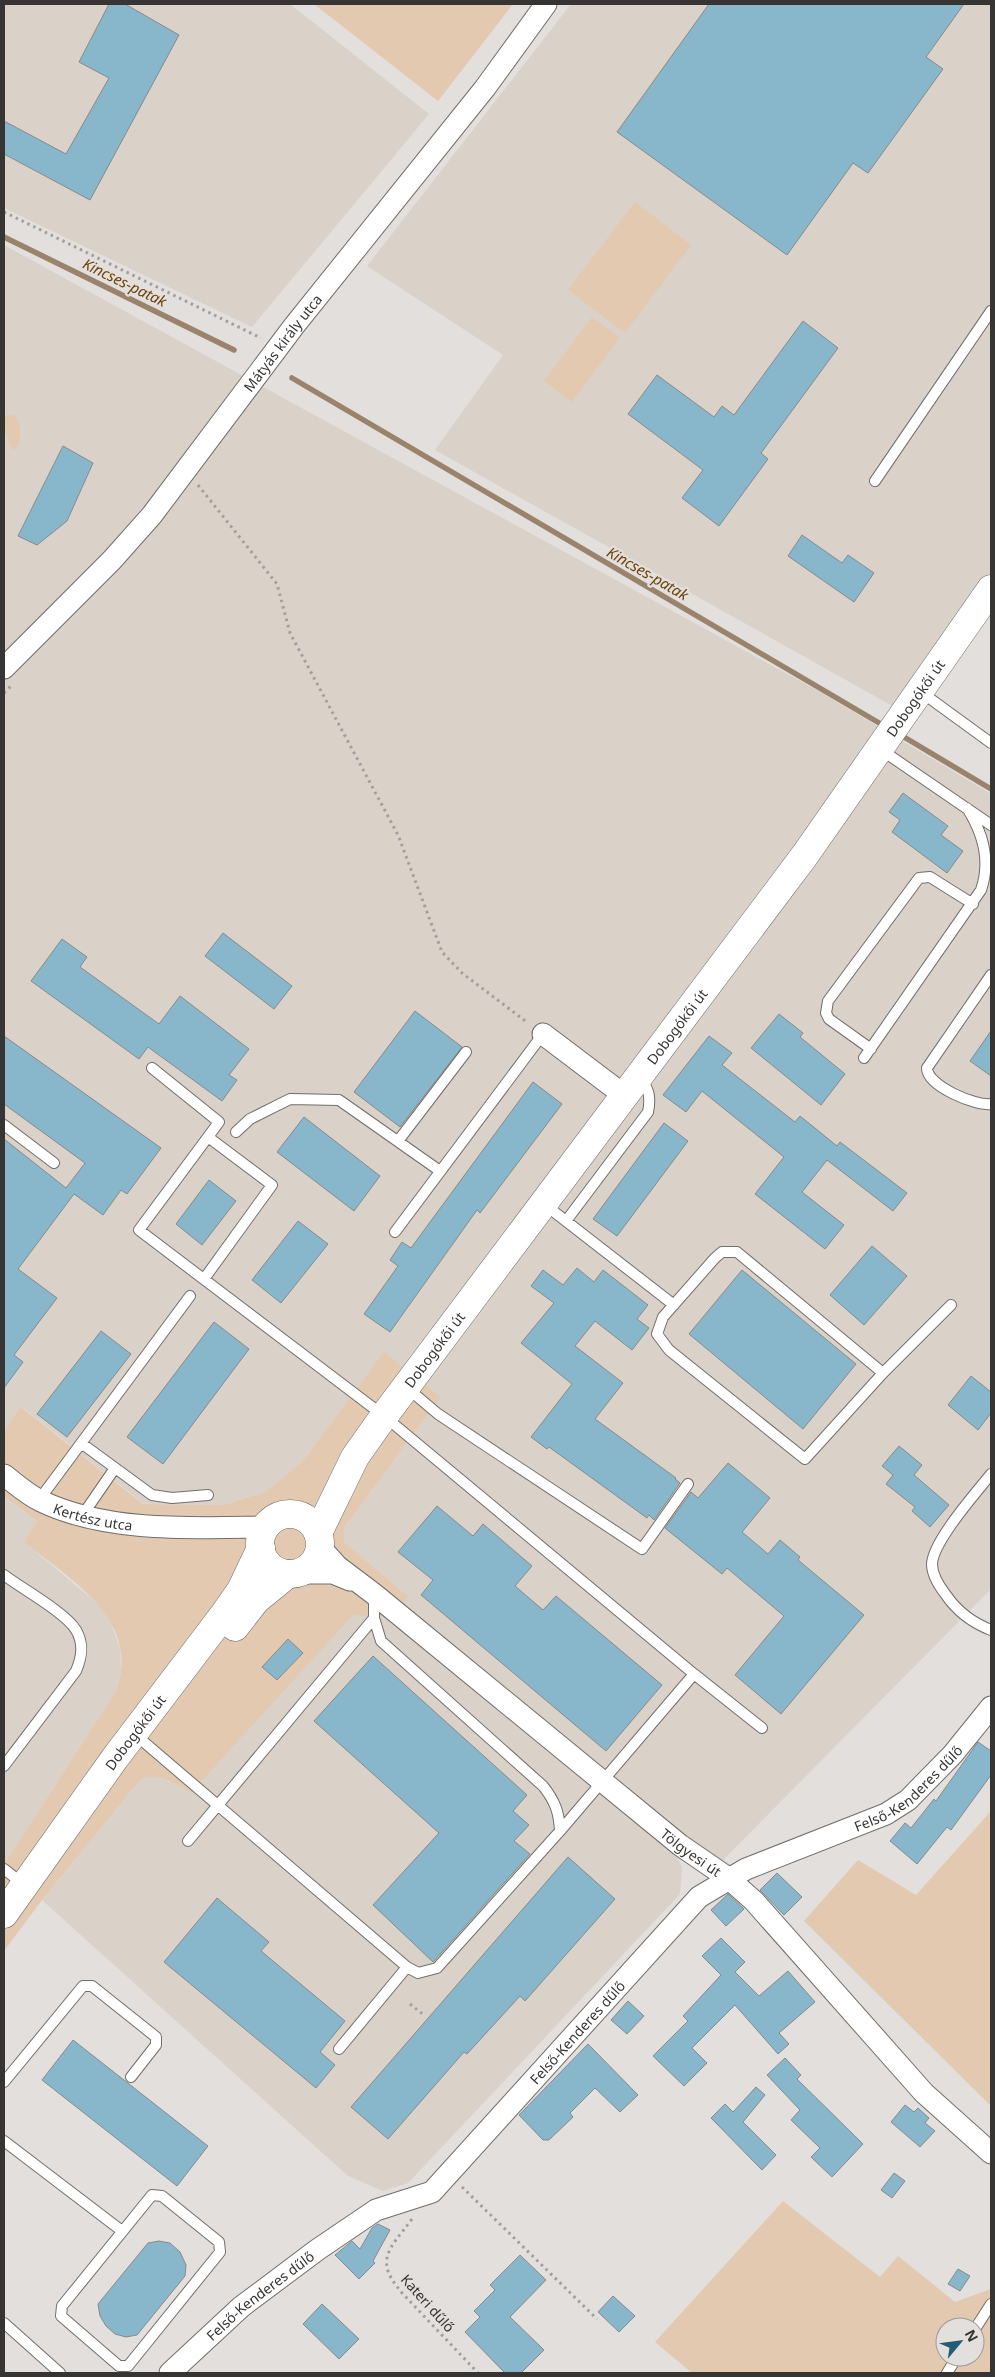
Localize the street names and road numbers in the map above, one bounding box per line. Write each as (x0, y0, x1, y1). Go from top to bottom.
street label: Mátyás király utca (239, 290, 326, 395)
street label: Dobogókői út (881, 655, 948, 740)
street label: Dobogókői út (642, 985, 711, 1068)
street label: Dobogókői út (399, 1308, 469, 1391)
street label: Kertész utca (51, 1498, 134, 1534)
street label: Dobogókői út (100, 1691, 169, 1774)
street label: Felső-Kenderes dűlő (851, 1741, 966, 1835)
street label: Tölgyesi út (657, 1824, 725, 1880)
street label: Felső-Kenderes dűlő (525, 1976, 629, 2088)
street label: Felső-Kenderes dűlő (202, 2246, 318, 2344)
street label: Kateri dűlő (397, 2270, 459, 2336)

